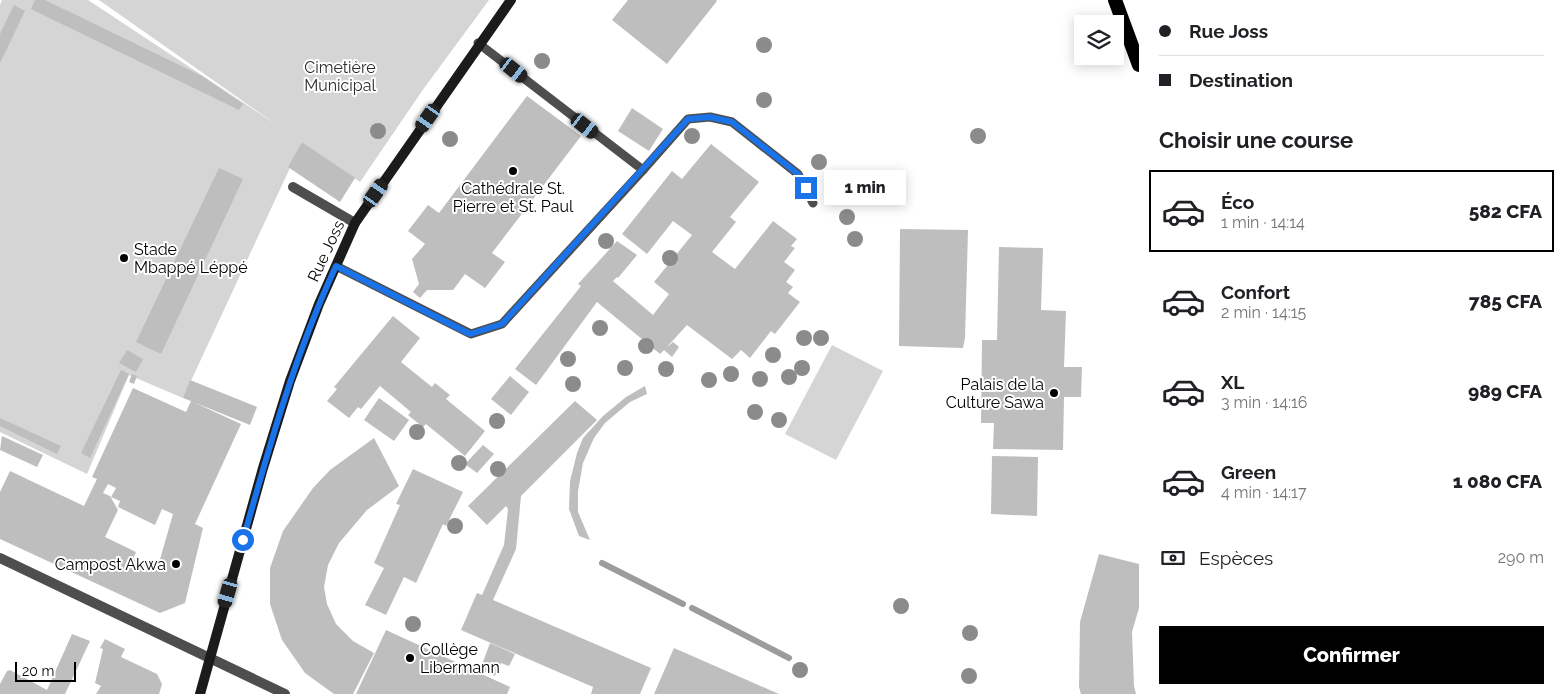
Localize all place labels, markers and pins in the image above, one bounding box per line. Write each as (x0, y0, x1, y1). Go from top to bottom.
marker: Cathédrale St. Pierre et St. Paul (507, 165, 519, 177)
place label: Cathédrale St. Pierre et St. Paul (453, 179, 574, 216)
place label: Stade Mbappé Léppé (134, 240, 248, 277)
marker: Stade Mbappé Léppé (118, 252, 130, 264)
place label: Palais de la Culture Sawa (946, 375, 1044, 412)
marker: Palais de la Culture Sawa (1048, 387, 1060, 399)
place label: Campost Akwa (55, 555, 166, 574)
marker: Campost Akwa (170, 558, 182, 570)
place label: Collège Libermann (420, 640, 500, 677)
marker: Collège Libermann (404, 652, 416, 664)

